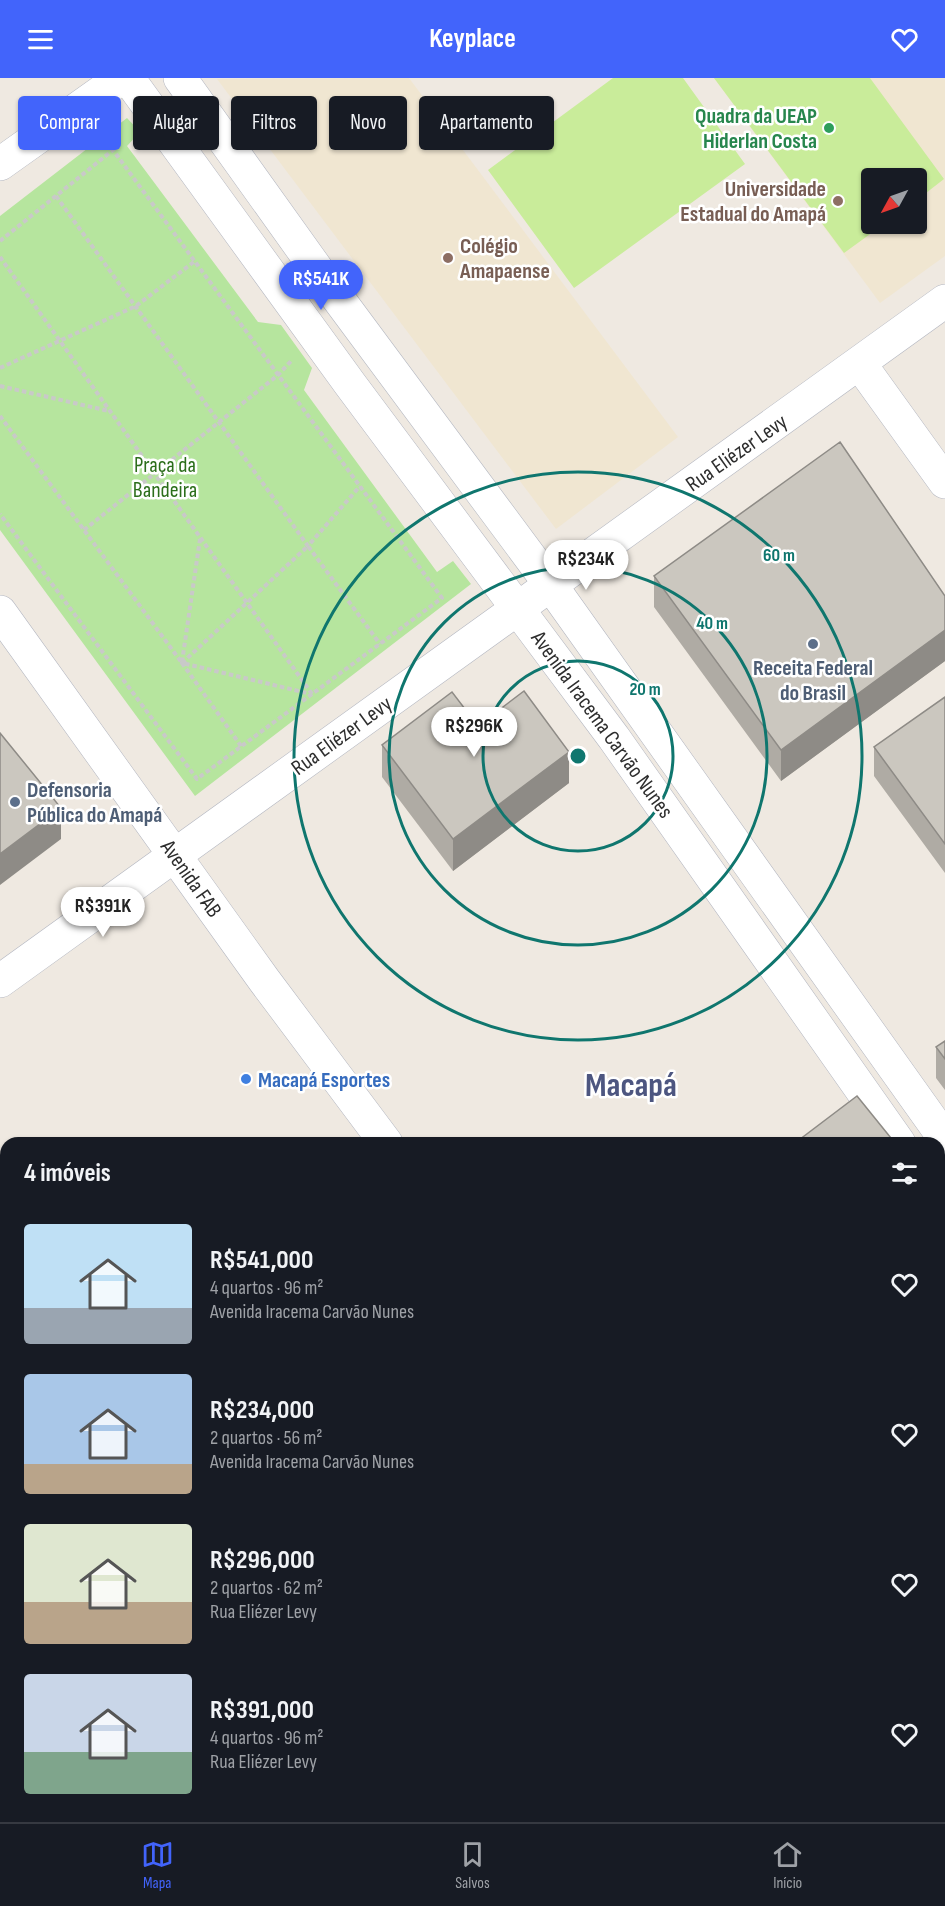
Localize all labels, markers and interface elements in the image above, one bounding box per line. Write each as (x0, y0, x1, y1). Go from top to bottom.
icon: menu (24, 23, 57, 56)
text: Keyplace (429, 23, 516, 55)
icon: heart (888, 23, 921, 56)
chip: Comprar (18, 96, 121, 150)
chip: Alugar (133, 96, 219, 150)
chip: Filtros (231, 96, 317, 150)
chip: Novo (329, 96, 407, 150)
chip: Apartamento (419, 96, 554, 150)
place label: Quadra da UEAP Hiderlan Costa (695, 103, 817, 155)
marker: Quadra da UEAP Hiderlan Costa (822, 121, 836, 135)
north arrow (861, 168, 927, 234)
map controls (861, 168, 927, 234)
place label: Universidade Estadual do Amapá (680, 176, 826, 228)
marker: Universidade Estadual do Amapá (831, 194, 845, 208)
place label: Colégio Amapaense (459, 233, 550, 285)
marker: Colégio Amapaense (441, 251, 455, 265)
pin: R$541K (272, 260, 370, 311)
text: R$541K (293, 267, 349, 291)
street label: Rua Eliézer Levy (681, 408, 793, 498)
park label: Praça da Bandeira (133, 452, 197, 504)
pin: R$234K (537, 540, 635, 591)
text: 60 m (763, 545, 795, 566)
text: R$234K (558, 547, 614, 571)
text: 40 m (696, 613, 728, 634)
street label: Avenida Iracema Carvão Nunes (524, 625, 679, 824)
marker: Receita Federal do Brasil (806, 637, 820, 651)
place label: Receita Federal do Brasil (753, 655, 873, 707)
text: 20 m (629, 679, 661, 700)
street label: Rua Eliézer Levy (286, 690, 398, 782)
pin: R$296K (425, 707, 523, 758)
text: R$296K (445, 714, 503, 738)
centre of rings (568, 746, 588, 766)
place label: Defensoria Pública do Amapá (27, 777, 162, 829)
marker: Defensoria Pública do Amapá (8, 795, 22, 809)
street label: Avenida FAB (154, 834, 227, 923)
pin: R$391K (54, 887, 152, 938)
text: R$391K (75, 894, 131, 918)
district label: Macapá (585, 1065, 677, 1106)
place label: Macapá Esportes (258, 1067, 390, 1094)
marker: Macapá Esportes (239, 1072, 253, 1086)
icon: filters (888, 1157, 921, 1190)
text: 4 imóveis (24, 1158, 111, 1189)
text: R$541,000 (210, 1245, 313, 1276)
icon: home (72, 1248, 144, 1320)
icon: heart (888, 1268, 921, 1301)
text: 4 quartos · 96 m² (210, 1276, 324, 1300)
text: Avenida Iracema Carvão Nunes (210, 1300, 414, 1324)
text: R$234,000 (210, 1395, 314, 1426)
icon: home (72, 1398, 144, 1470)
icon: heart (888, 1418, 921, 1451)
text: 2 quartos · 56 m² (210, 1426, 323, 1450)
text: Avenida Iracema Carvão Nunes (210, 1450, 414, 1474)
text: R$296,000 (210, 1545, 315, 1576)
icon: home (72, 1548, 144, 1620)
icon: heart (888, 1568, 921, 1601)
text: 2 quartos · 62 m² (210, 1576, 323, 1600)
text: Rua Eliézer Levy (210, 1600, 317, 1624)
text: R$391,000 (210, 1695, 314, 1726)
icon: home (72, 1698, 144, 1770)
icon: heart (888, 1718, 921, 1751)
text: 4 quartos · 96 m² (210, 1726, 324, 1750)
text: Rua Eliézer Levy (210, 1750, 317, 1774)
tab: Mapa (141, 1838, 174, 1893)
tab: Salvos (455, 1838, 490, 1893)
tab: Início (771, 1838, 804, 1893)

